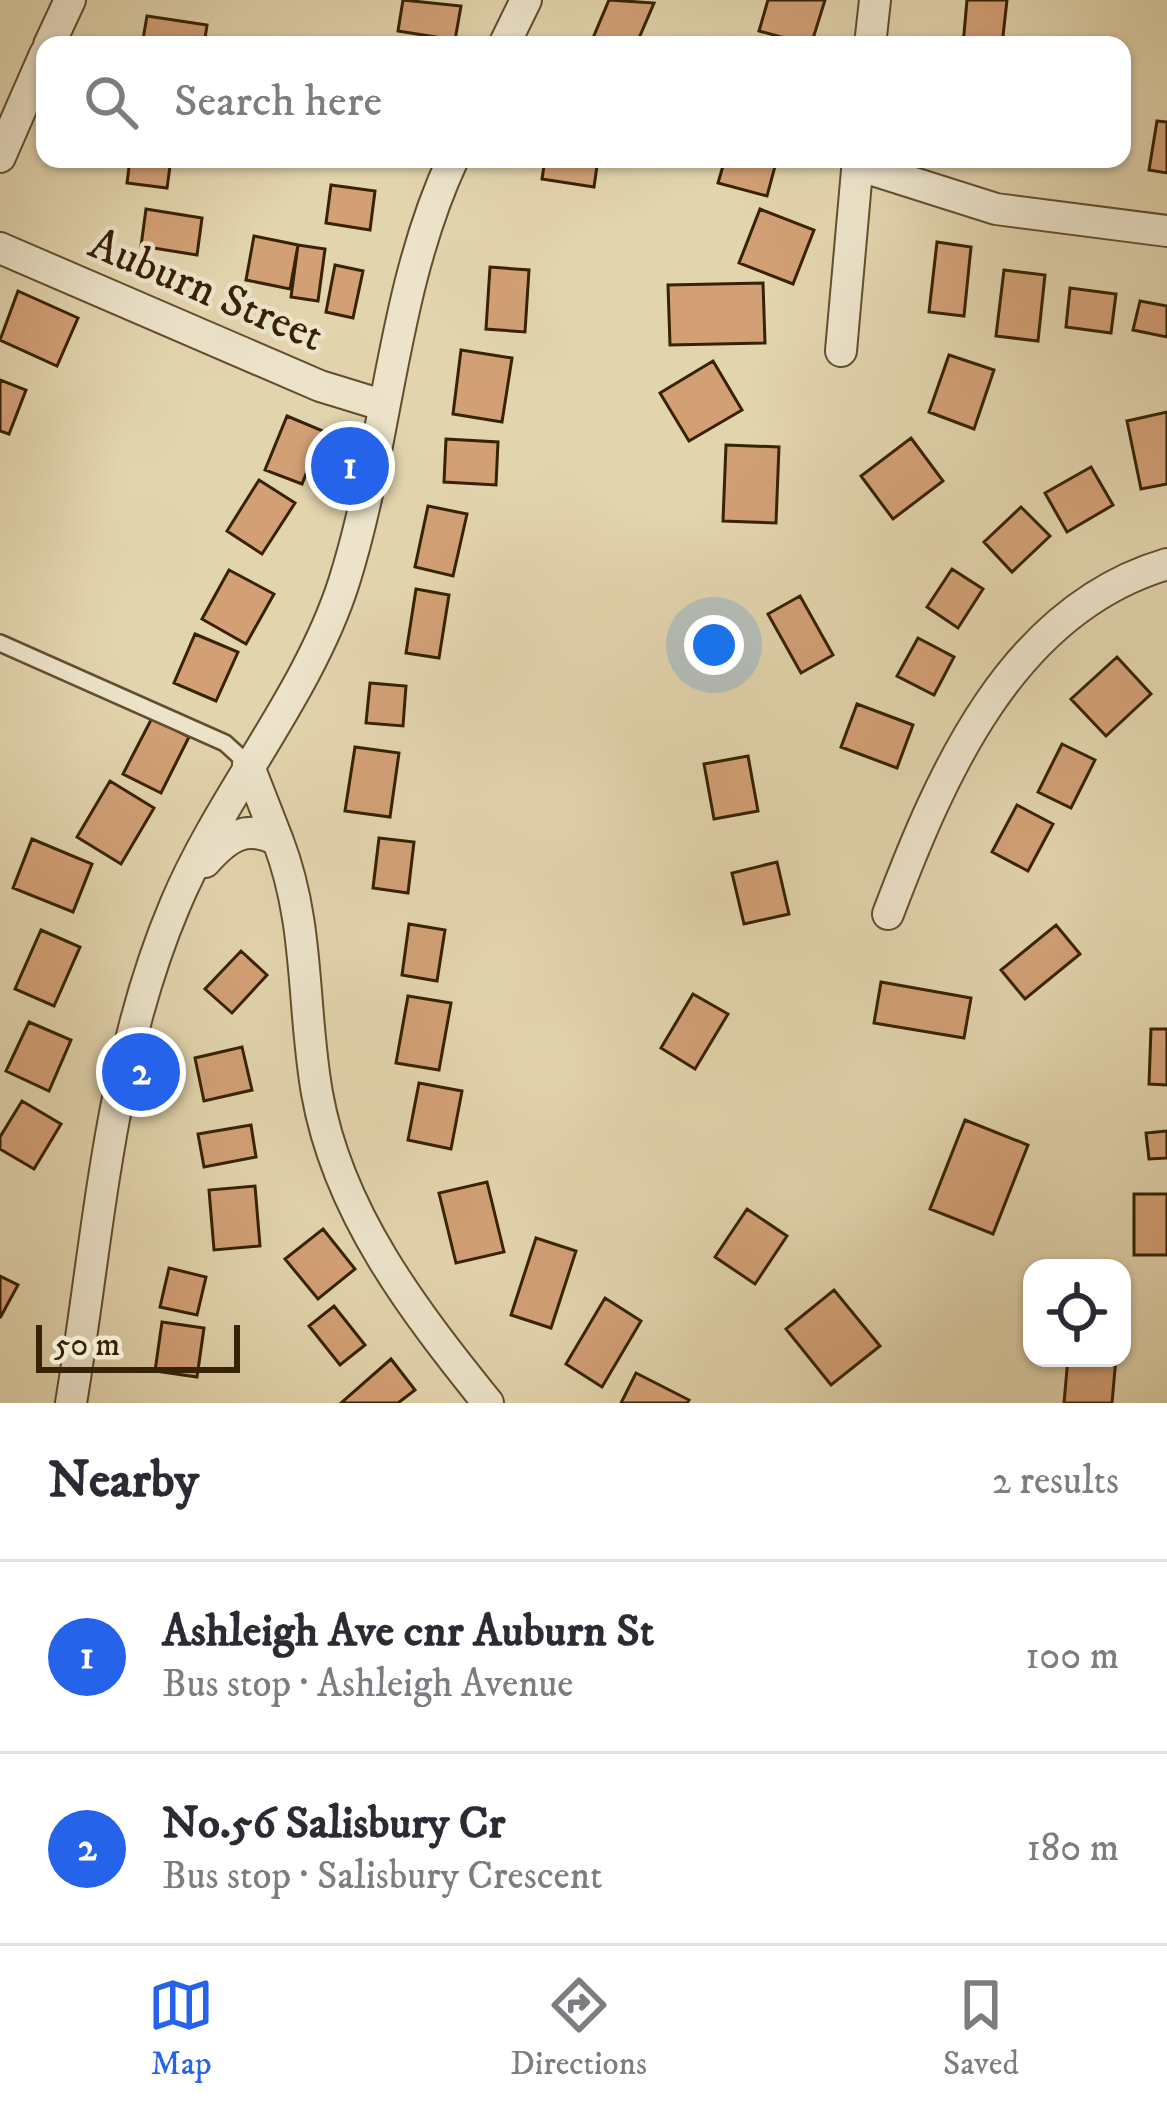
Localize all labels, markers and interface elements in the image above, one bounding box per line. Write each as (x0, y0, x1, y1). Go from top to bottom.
search box (36, 36, 1131, 168)
icon: search (78, 69, 144, 135)
text: Search here (174, 74, 382, 130)
street label: Auburn Street (80, 216, 332, 365)
pin: 1 (311, 421, 389, 511)
your location (684, 615, 744, 675)
pin: 2 (102, 1027, 180, 1117)
map controls (1023, 1259, 1131, 1367)
button: locate (1023, 1259, 1131, 1367)
scale bar (36, 1319, 240, 1372)
text: 50 m (54, 1325, 120, 1366)
text: Nearby (48, 1449, 199, 1513)
text: 2 results (992, 1457, 1119, 1506)
text: Ashleigh Ave cnr Auburn St (162, 1604, 654, 1660)
text: 1 (80, 1632, 94, 1681)
text: 100 m (1025, 1632, 1119, 1681)
text: Bus stop · Ashleigh Avenue (162, 1660, 573, 1709)
text: No.56 Salisbury Cr (162, 1796, 505, 1852)
text: 2 (77, 1824, 97, 1873)
text: 180 m (1027, 1824, 1119, 1873)
text: Bus stop · Salisbury Crescent (162, 1852, 602, 1901)
tab: Map (148, 1972, 214, 2085)
tab: Directions (510, 1972, 647, 2085)
tab: Saved (943, 1972, 1019, 2085)

